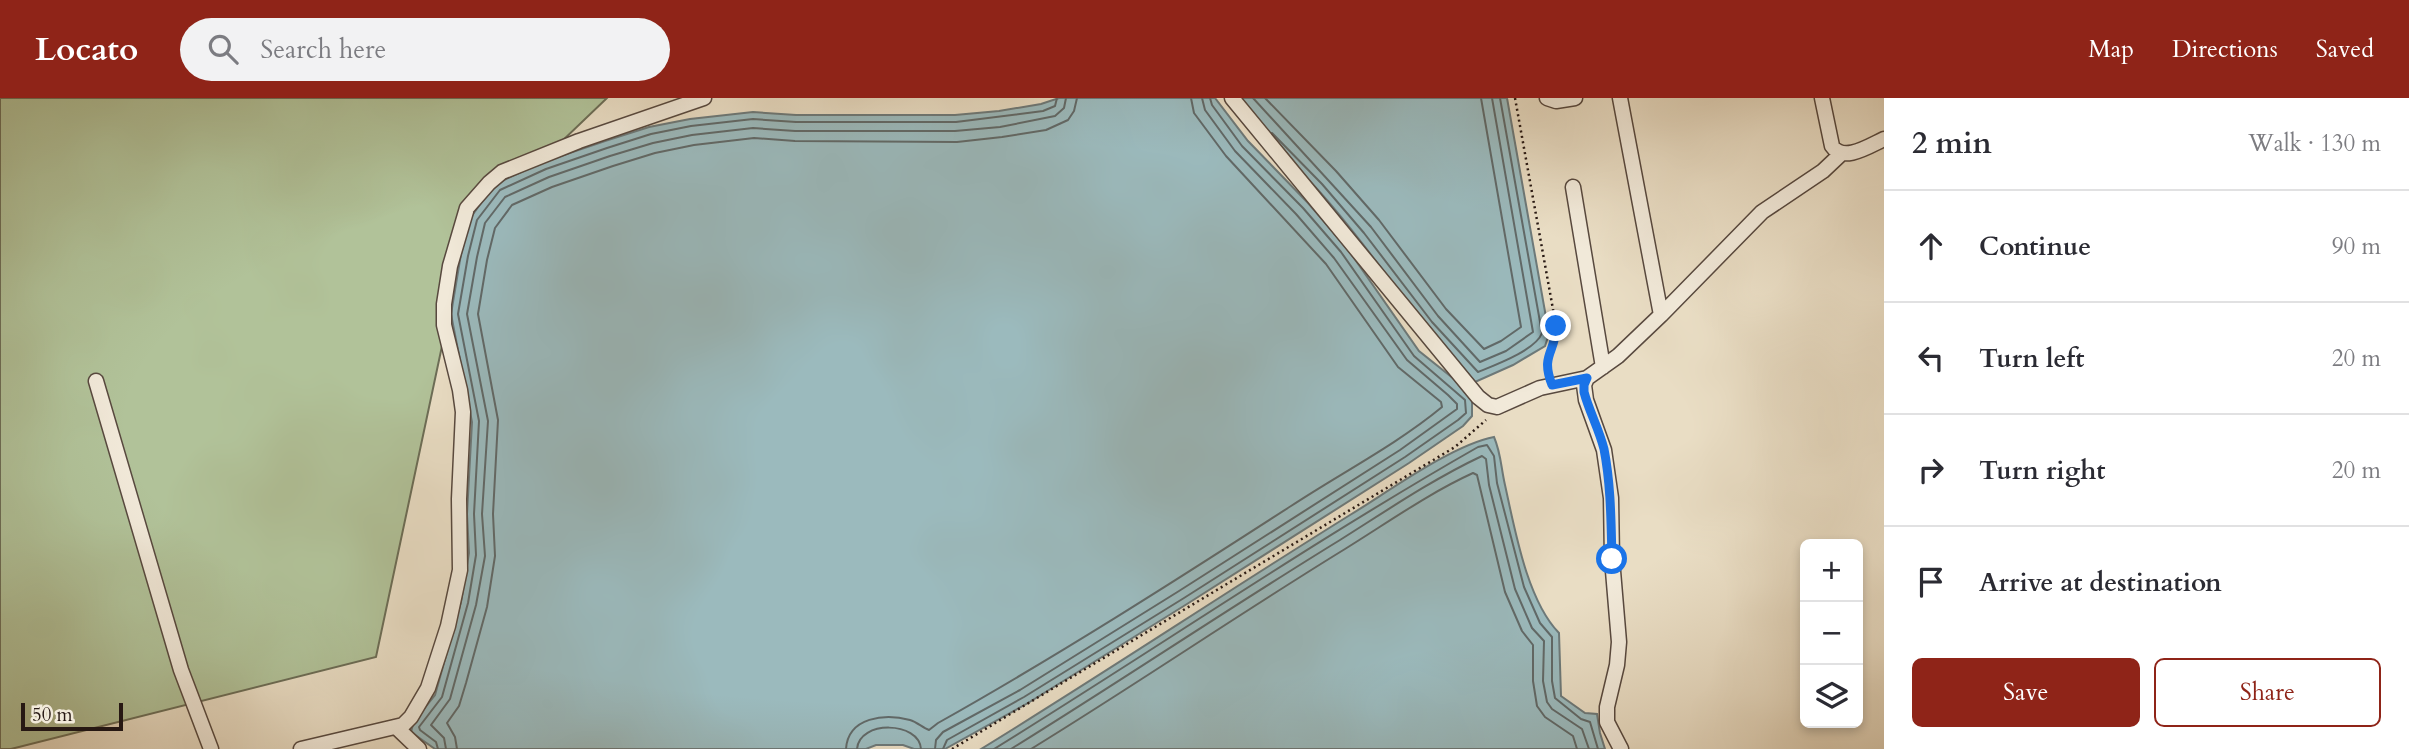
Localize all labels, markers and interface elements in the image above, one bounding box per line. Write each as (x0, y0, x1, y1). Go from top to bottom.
search box (180, 18, 670, 81)
text: Locato (35, 27, 138, 72)
icon: search (204, 30, 242, 68)
text: Search here (260, 32, 386, 67)
text: Map (2088, 33, 2134, 66)
text: Directions (2172, 33, 2278, 66)
text: Saved (2316, 33, 2374, 66)
text: 2 min (1912, 123, 1992, 164)
text: Walk · 130 m (2248, 128, 2381, 159)
icon: ahead (1912, 227, 1950, 265)
text: Continue (1979, 229, 2091, 264)
text: 90 m (2332, 231, 2381, 262)
route end (1540, 310, 1571, 341)
icon: left (1912, 339, 1950, 377)
text: Turn left (1979, 341, 2084, 376)
text: 20 m (2332, 343, 2381, 374)
icon: right (1912, 451, 1950, 489)
text: Turn right (1979, 453, 2106, 488)
text: 20 m (2332, 455, 2381, 486)
map controls (1800, 539, 1863, 728)
button: + (1800, 539, 1863, 602)
route start (1596, 543, 1627, 574)
icon: arrive (1912, 563, 1950, 601)
text: Arrive at destination (1979, 565, 2222, 600)
button: − (1800, 602, 1863, 665)
button: Save (1912, 658, 2140, 727)
button: Share (2154, 658, 2381, 727)
button: layers (1800, 665, 1863, 728)
scale bar (21, 700, 122, 732)
text: 50 m (32, 702, 73, 728)

